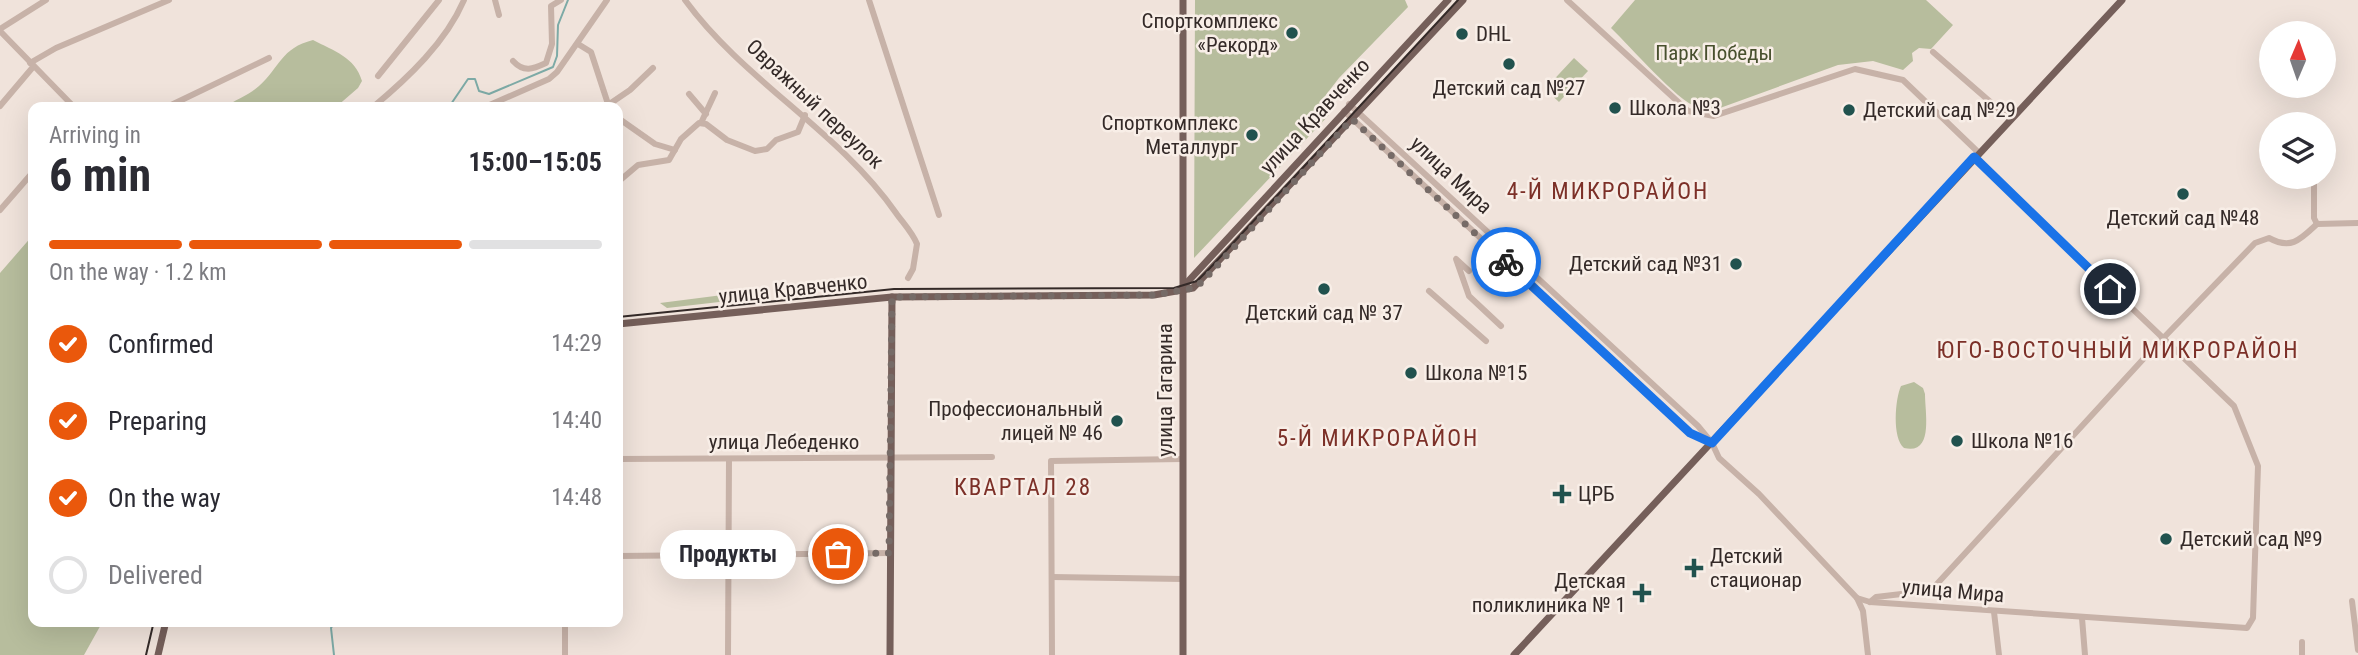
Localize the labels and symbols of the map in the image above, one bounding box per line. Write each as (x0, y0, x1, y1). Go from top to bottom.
place label: Спорткомплекс «Рекорд» (1142, 9, 1278, 57)
north arrow (2259, 21, 2336, 98)
place label: DHL (1476, 22, 1511, 46)
marker: Спорткомплекс «Рекорд» (1284, 25, 1300, 41)
marker: DHL (1454, 26, 1470, 42)
street label: Овражный переулок (742, 34, 888, 174)
park label: Парк Победы (1655, 41, 1773, 65)
street label: улица Кравченко (1255, 53, 1375, 179)
marker: Детский сад №27 (1501, 56, 1517, 72)
place label: Детский сад №27 (1433, 76, 1585, 100)
place label: Школа №3 (1629, 96, 1721, 120)
place label: Детский сад №29 (1863, 98, 2016, 122)
marker: Школа №3 (1607, 100, 1623, 116)
marker: Детский сад №29 (1841, 102, 1857, 118)
place label: Спорткомплекс Металлург (1102, 111, 1238, 159)
marker: Спорткомплекс Металлург (1244, 127, 1260, 143)
street label: улица Мира (1405, 131, 1497, 219)
district label: 4-Й МИКРОРАЙОН (1507, 177, 1709, 205)
marker: Детский сад №48 (2175, 186, 2191, 202)
place label: Детский сад №48 (2107, 206, 2259, 230)
courier (1471, 227, 1541, 297)
place label: Детский сад №31 (1569, 252, 1722, 276)
marker: Детский сад №31 (1728, 256, 1744, 272)
pin (2080, 259, 2140, 319)
street label: улица Кравченко (718, 269, 868, 309)
marker: Детский сад № 37 (1316, 281, 1332, 297)
place label: Детский сад № 37 (1245, 301, 1403, 325)
street label: улица Гагарина (1153, 323, 1177, 457)
district label: ЮГО-ВОСТОЧНЫЙ МИКРОРАЙОН (1936, 336, 2300, 364)
place label: Школа №15 (1425, 361, 1527, 385)
marker: Школа №15 (1403, 365, 1419, 381)
place label: Профессиональный лицей № 46 (928, 397, 1103, 445)
marker: Профессиональный лицей № 46 (1109, 413, 1125, 429)
district label: 5-Й МИКРОРАЙОН (1277, 424, 1479, 452)
place label: Школа №16 (1971, 429, 2073, 453)
street label: улица Лебеденко (709, 430, 859, 454)
marker: Школа №16 (1949, 433, 1965, 449)
district label: КВАРТАЛ 28 (954, 474, 1092, 501)
place label: ЦРБ (1578, 482, 1615, 506)
marker: ЦРБ (1552, 484, 1572, 504)
pin (808, 524, 868, 584)
place label: Детский сад №9 (2180, 527, 2323, 551)
callout: Продукты (660, 530, 796, 578)
marker: Детский сад №9 (2158, 531, 2174, 547)
place label: Детский стационар (1710, 544, 1802, 592)
marker: Детский стационар (1684, 558, 1704, 578)
place label: Детская поликлиника № 1 (1472, 569, 1626, 617)
street label: улица Мира (1901, 575, 2005, 607)
marker: Детская поликлиника № 1 (1632, 583, 1652, 603)

